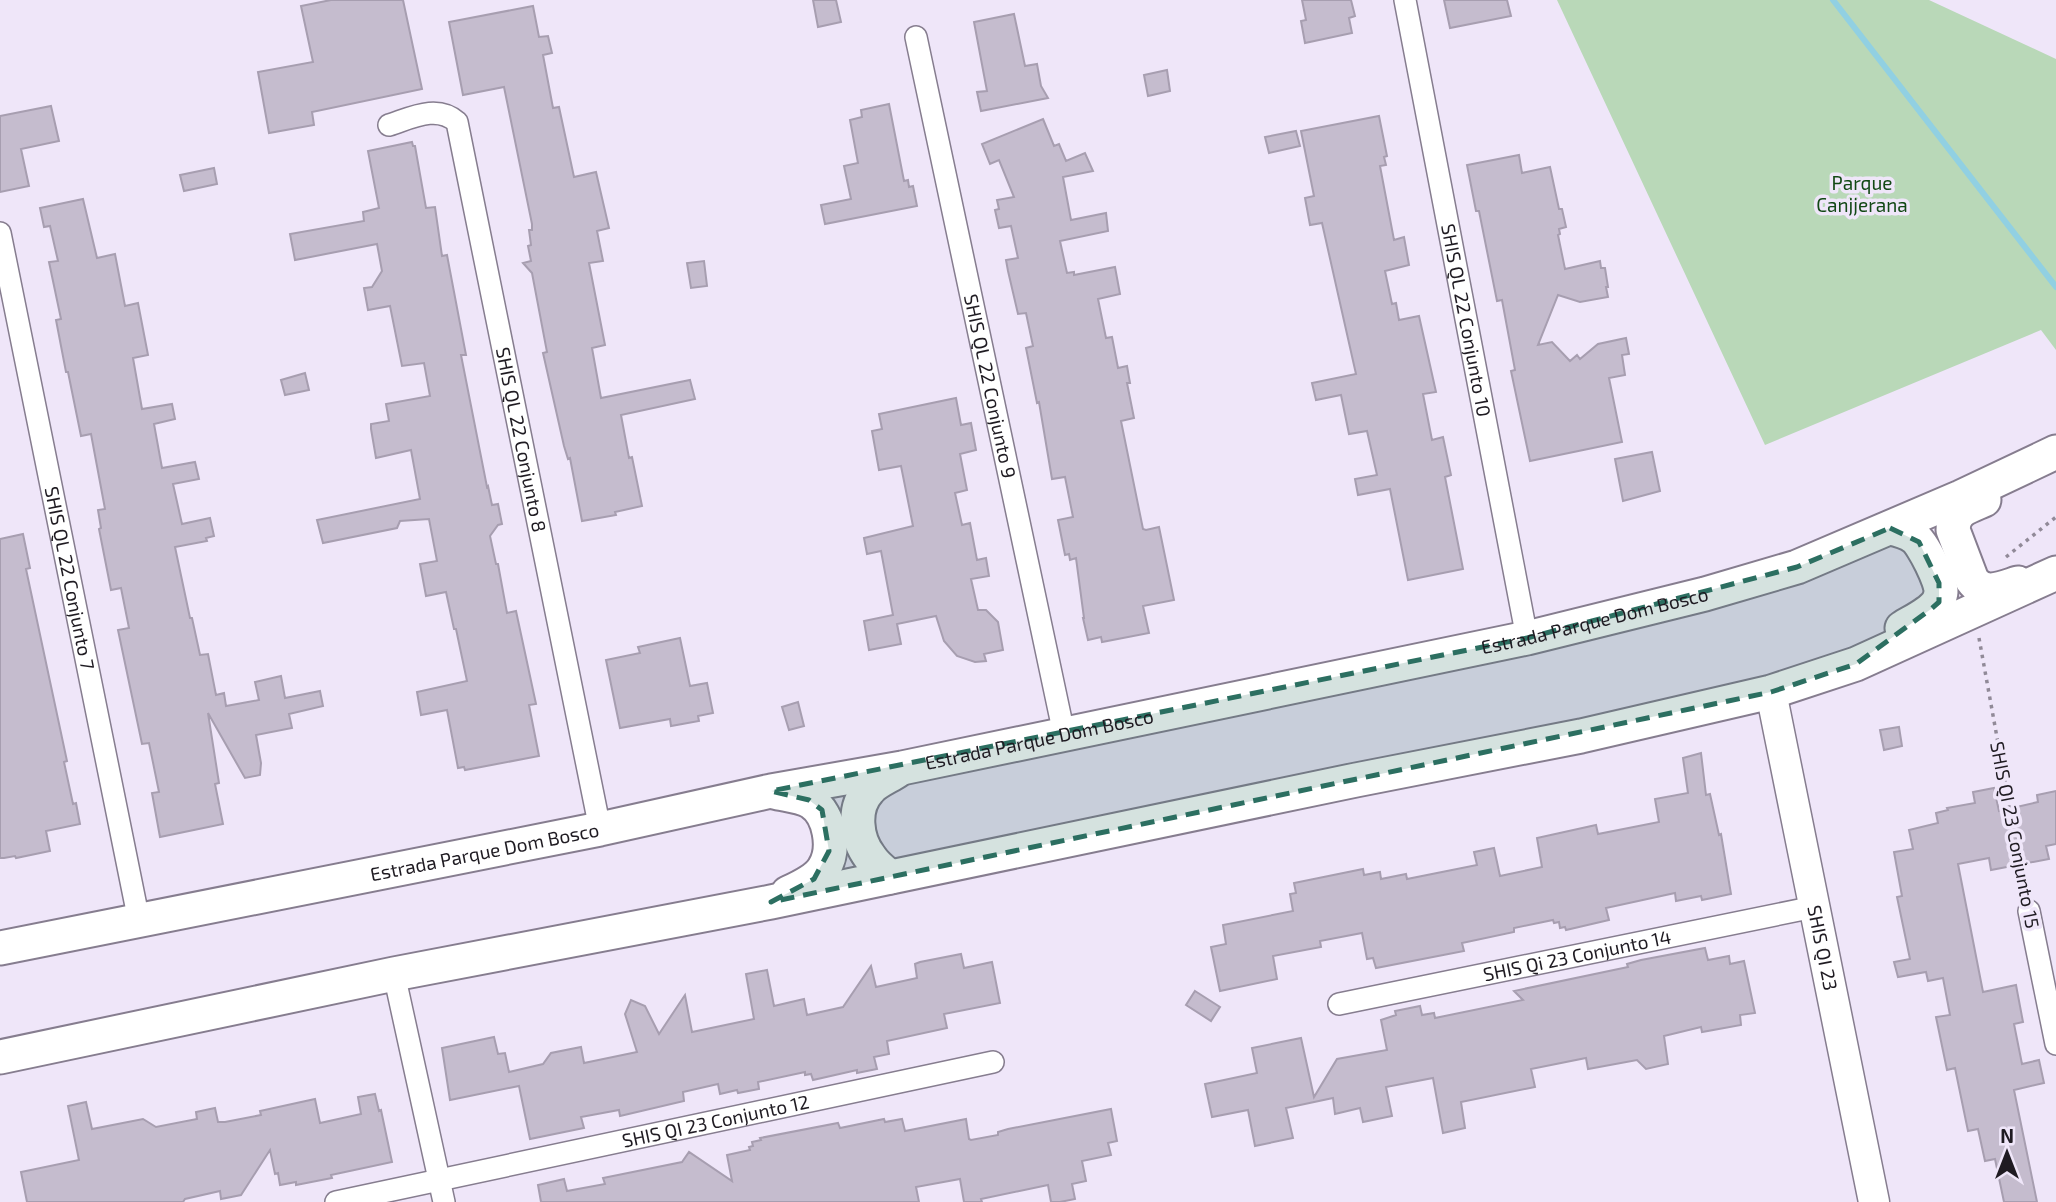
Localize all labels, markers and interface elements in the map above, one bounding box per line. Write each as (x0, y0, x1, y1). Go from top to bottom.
park label: Parque Canjjerana (1816, 171, 1908, 216)
street label: SHIS QL 22 Conjunto 10 (1437, 222, 1496, 418)
street label: SHIS QL 22 Conjunto 9 (960, 292, 1021, 480)
street label: SHIS QL 22 Conjunto 8 (492, 345, 552, 534)
street label: SHIS QL 22 Conjunto 7 (40, 484, 100, 672)
street label: Estrada Parque Dom Bosco (1479, 582, 1710, 658)
street label: Estrada Parque Dom Bosco (923, 704, 1155, 774)
street label: SHIS QI 23 Conjunto 15 (1986, 739, 2045, 930)
street label: Estrada Parque Dom Bosco (368, 817, 601, 885)
street label: SHIS QI 23 (1803, 903, 1843, 992)
street label: SHIS Qi 23 Conjunto 14 (1481, 924, 1673, 985)
street label: SHIS QI 23 Conjunto 12 (620, 1090, 811, 1152)
north arrow (1972, 1118, 2042, 1188)
text: N (2000, 1124, 2014, 1147)

